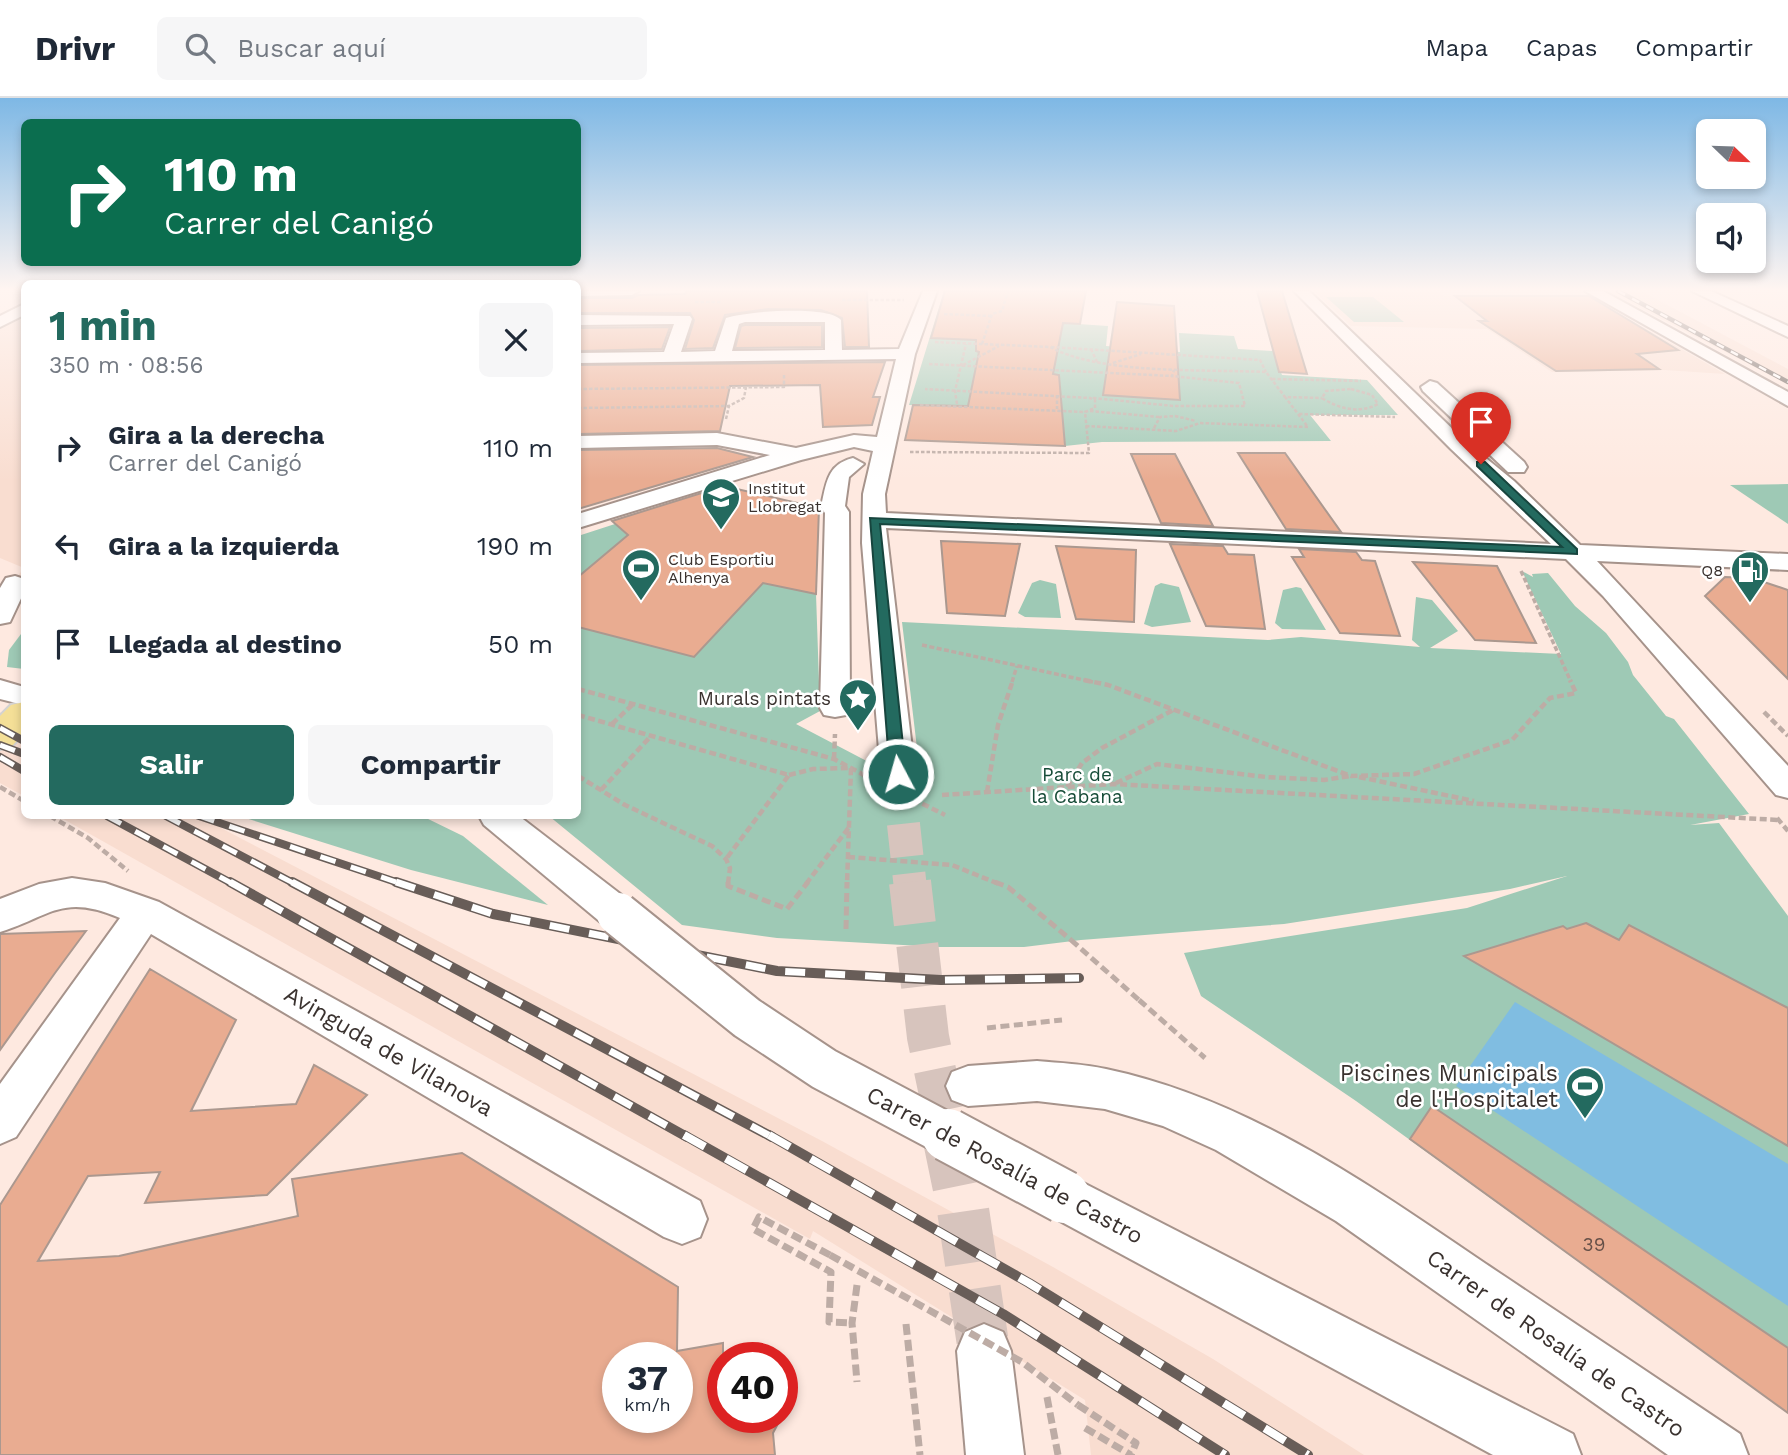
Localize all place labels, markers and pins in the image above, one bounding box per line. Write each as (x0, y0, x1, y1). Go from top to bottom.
pin (1451, 392, 1511, 464)
school or university icon: Institut Llobregat (700, 476, 742, 531)
place label: Institut Llobregat (748, 479, 822, 516)
sports icon: Club Esportiu Alhenya (620, 547, 662, 602)
fuel station icon: Q8 (1729, 549, 1771, 604)
place label: Club Esportiu Alhenya (668, 550, 774, 587)
place label: Q8 (1701, 561, 1723, 580)
place icon: Murals pintats (837, 677, 879, 732)
place label: Murals pintats (698, 687, 831, 710)
place label: Piscines Municipals de l'Hospitalet (1340, 1060, 1558, 1113)
sports icon: Piscines Municipals de l'Hospitalet (1564, 1065, 1606, 1120)

